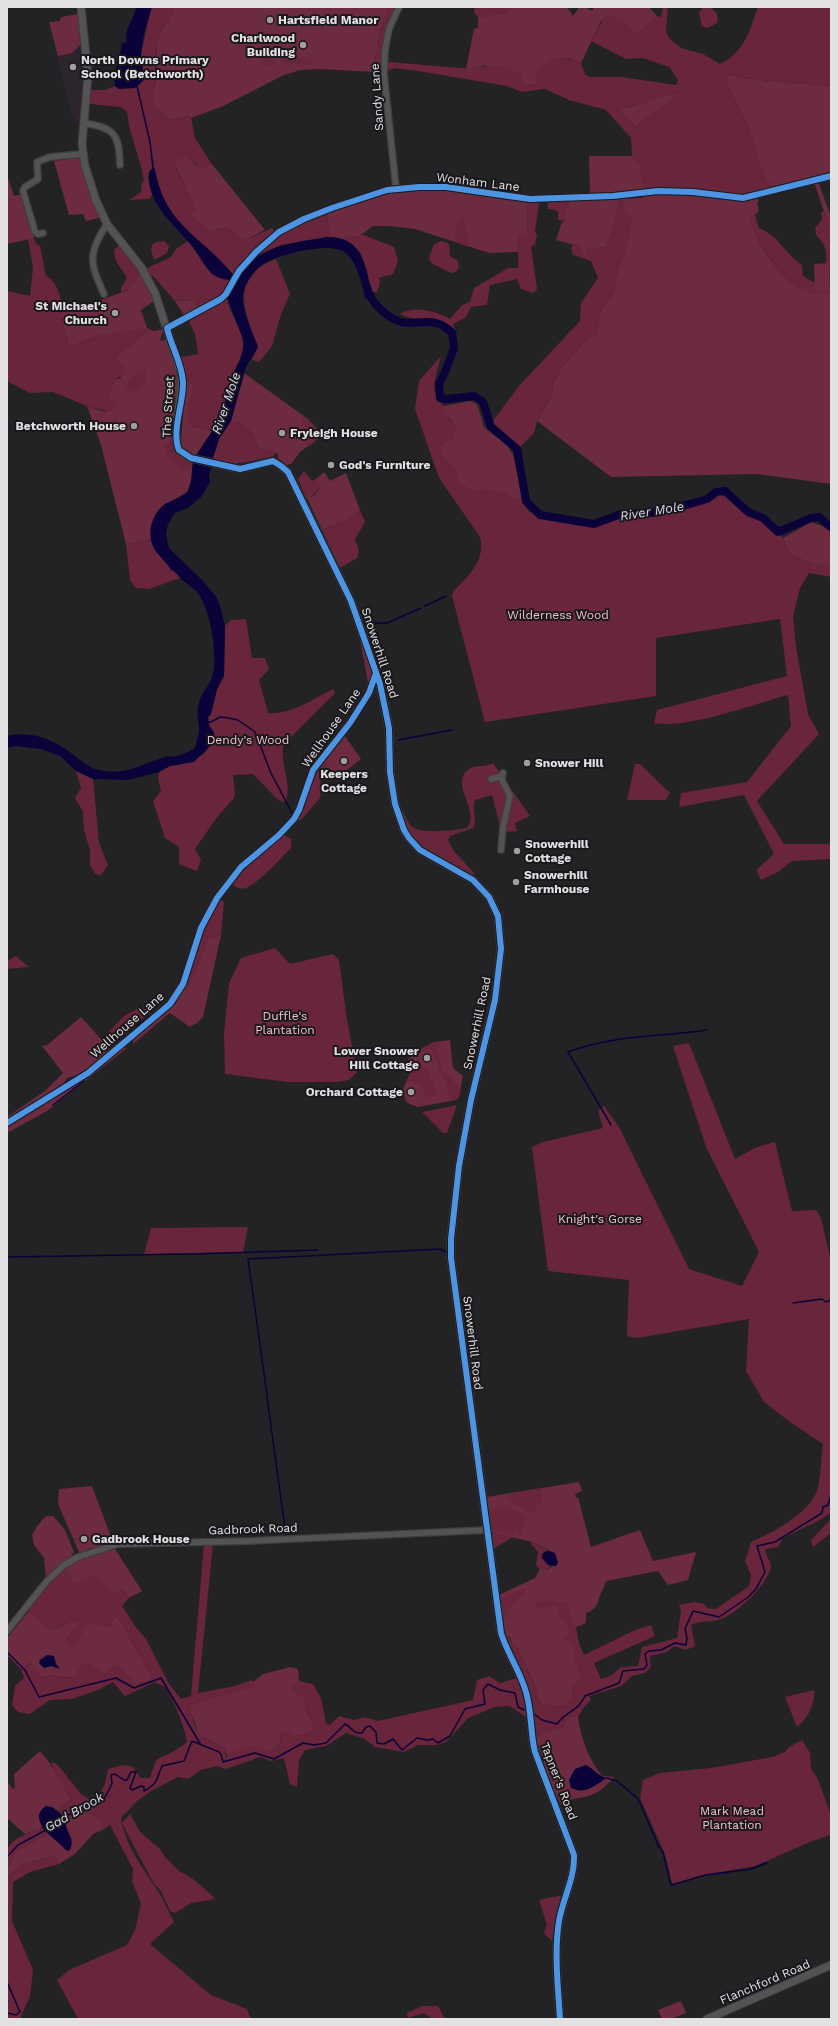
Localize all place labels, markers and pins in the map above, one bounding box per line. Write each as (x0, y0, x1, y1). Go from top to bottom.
place label: Hartsfield Manor (278, 13, 379, 27)
marker: Hartsfield Manor (265, 15, 275, 25)
place label: Charlwood Building (231, 31, 295, 59)
marker: Charlwood Building (298, 40, 308, 50)
place label: North Downs Primary School (Betchworth) (81, 53, 209, 81)
marker: North Downs Primary School (Betchworth) (68, 62, 78, 72)
place label: St Michael's Church (35, 299, 108, 327)
marker: St Michael's Church (110, 308, 120, 318)
place label: Betchworth House (16, 419, 126, 433)
marker: Betchworth House (129, 421, 139, 431)
place label: Fryleigh House (290, 426, 378, 440)
marker: Fryleigh House (277, 428, 287, 438)
place label: God's Furniture (339, 458, 431, 472)
marker: God's Furniture (326, 460, 336, 470)
marker: Keepers Cottage (339, 756, 349, 766)
place label: Snower Hill (535, 756, 604, 770)
marker: Snower Hill (522, 758, 532, 768)
place label: Keepers Cottage (320, 767, 368, 795)
place label: Snowerhill Cottage (525, 837, 589, 865)
marker: Snowerhill Cottage (512, 846, 522, 856)
place label: Snowerhill Farmhouse (524, 868, 590, 896)
marker: Snowerhill Farmhouse (511, 877, 521, 887)
place label: Lower Snower Hill Cottage (334, 1044, 420, 1072)
marker: Lower Snower Hill Cottage (422, 1053, 432, 1063)
place label: Orchard Cottage (306, 1085, 403, 1099)
marker: Orchard Cottage (406, 1087, 416, 1097)
place label: Gadbrook House (92, 1532, 190, 1546)
marker: Gadbrook House (79, 1534, 89, 1544)

